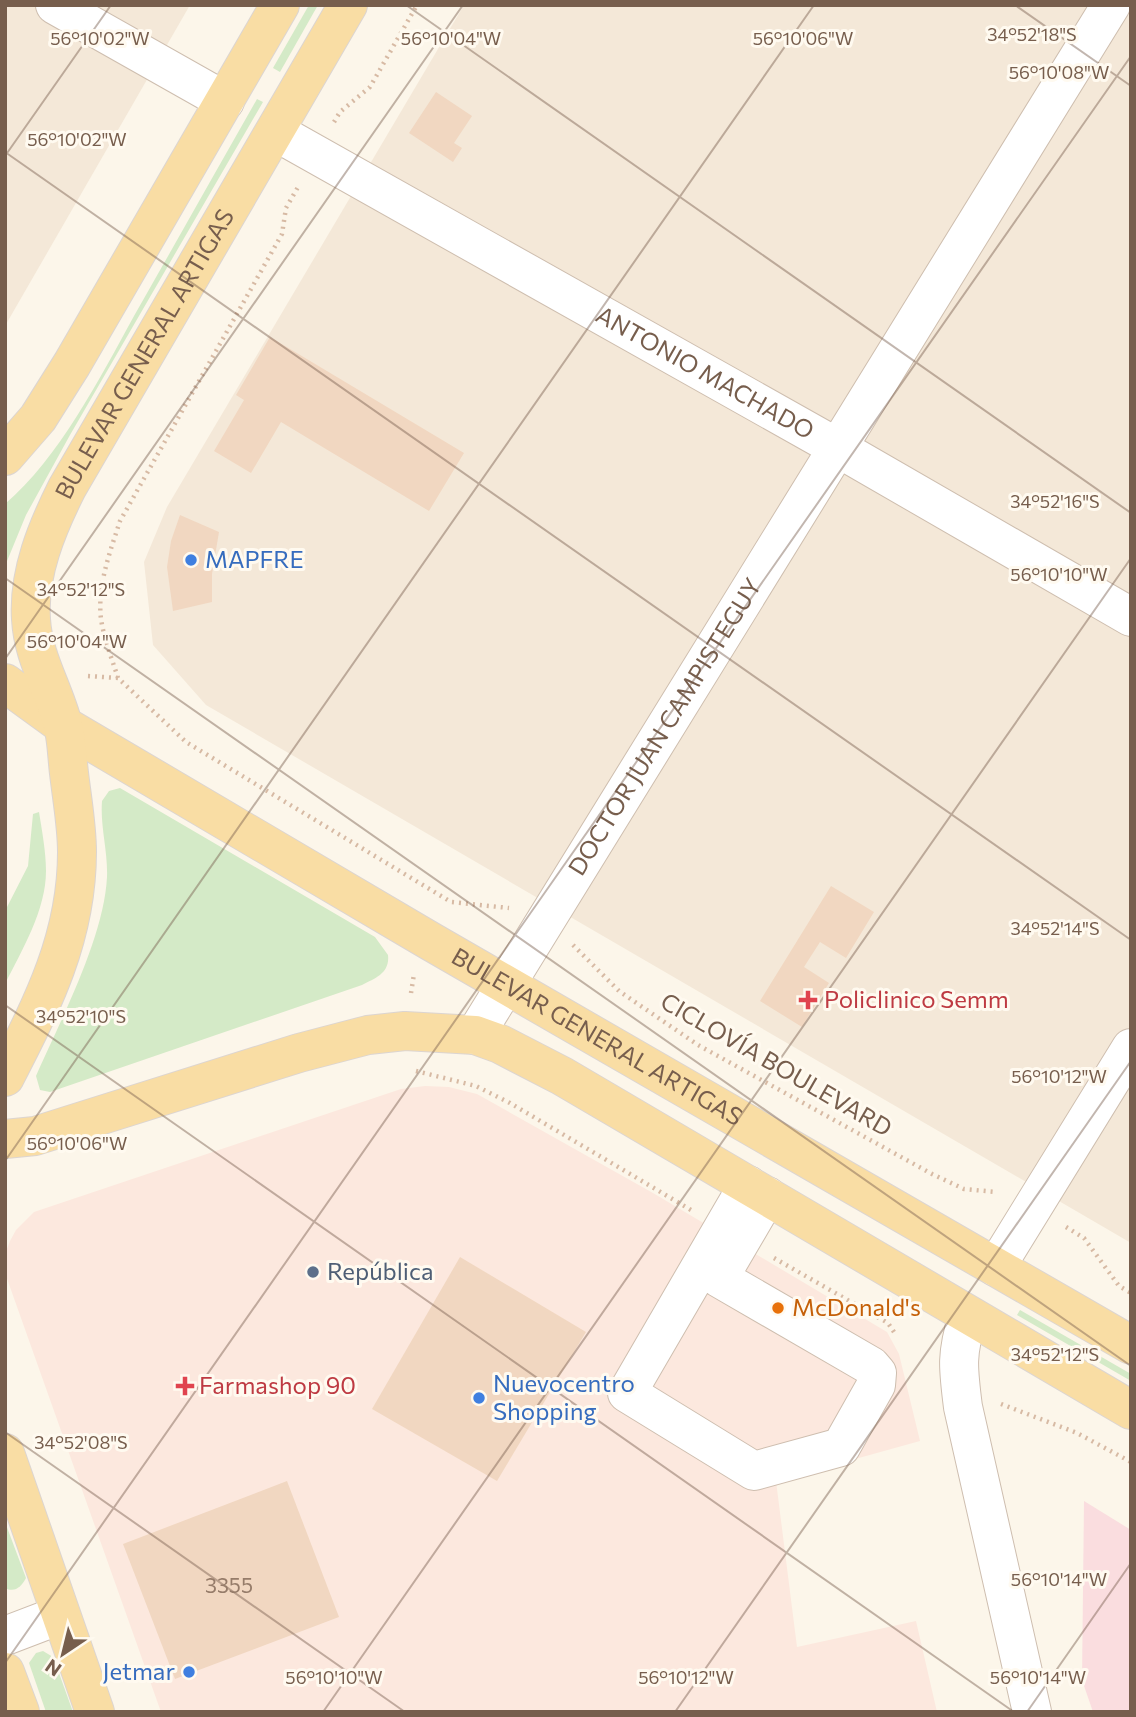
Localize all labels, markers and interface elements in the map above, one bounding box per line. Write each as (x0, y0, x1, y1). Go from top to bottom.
text: 34°52'18"S (987, 23, 1077, 45)
text: 56°10'02"W (50, 27, 150, 49)
text: 56°10'04"W (401, 27, 501, 49)
text: 56°10'06"W (753, 27, 853, 49)
text: 56°10'08"W (1009, 61, 1109, 83)
text: 56°10'02"W (27, 128, 127, 150)
street label: BULEVAR GENERAL ARTIGAS (48, 203, 239, 503)
street label: ANTONIO MACHADO (592, 299, 820, 445)
text: 34°52'16"S (1010, 490, 1100, 512)
place label: MAPFRE (205, 544, 304, 573)
marker: MAPFRE (183, 552, 199, 568)
text: 56°10'10"W (1010, 563, 1108, 585)
street label: DOCTOR JUAN CAMPISTEGUY (561, 572, 767, 880)
text: 34°52'12"S (37, 578, 125, 600)
text: 56°10'04"W (27, 630, 127, 652)
text: 34°52'14"S (1010, 917, 1100, 939)
street label: BULEVAR GENERAL ARTIGAS (447, 941, 748, 1131)
place label: Policlinico Semm (824, 984, 1009, 1013)
street label: CICLOVÍA BOULEVARD (656, 986, 897, 1142)
marker: Policlinico Semm (798, 990, 818, 1010)
text: 34°52'10"S (36, 1005, 126, 1027)
text: 56°10'12"W (1011, 1065, 1107, 1087)
text: 56°10'06"W (27, 1132, 127, 1154)
place label: República (327, 1256, 433, 1285)
marker: República (305, 1264, 321, 1280)
place label: McDonald's (792, 1292, 921, 1321)
marker: McDonald's (770, 1300, 786, 1316)
text: 34°52'12"S (1011, 1343, 1099, 1365)
place label: Nuevocentro Shopping (493, 1368, 635, 1425)
place label: Farmashop 90 (199, 1370, 356, 1399)
marker: Farmashop 90 (177, 1378, 193, 1394)
marker: Nuevocentro Shopping (471, 1390, 487, 1406)
text: 34°52'08"S (34, 1431, 128, 1453)
text: 56°10'14"W (1011, 1568, 1107, 1590)
house number: 3355 (205, 1572, 253, 1597)
north arrow (28, 1619, 98, 1689)
text: N (41, 1655, 65, 1682)
place label: Jetmar (103, 1656, 175, 1685)
marker: Jetmar (181, 1664, 197, 1680)
text: 56°10'10"W (285, 1666, 383, 1688)
text: 56°10'12"W (638, 1666, 734, 1688)
text: 56°10'14"W (990, 1666, 1086, 1688)

